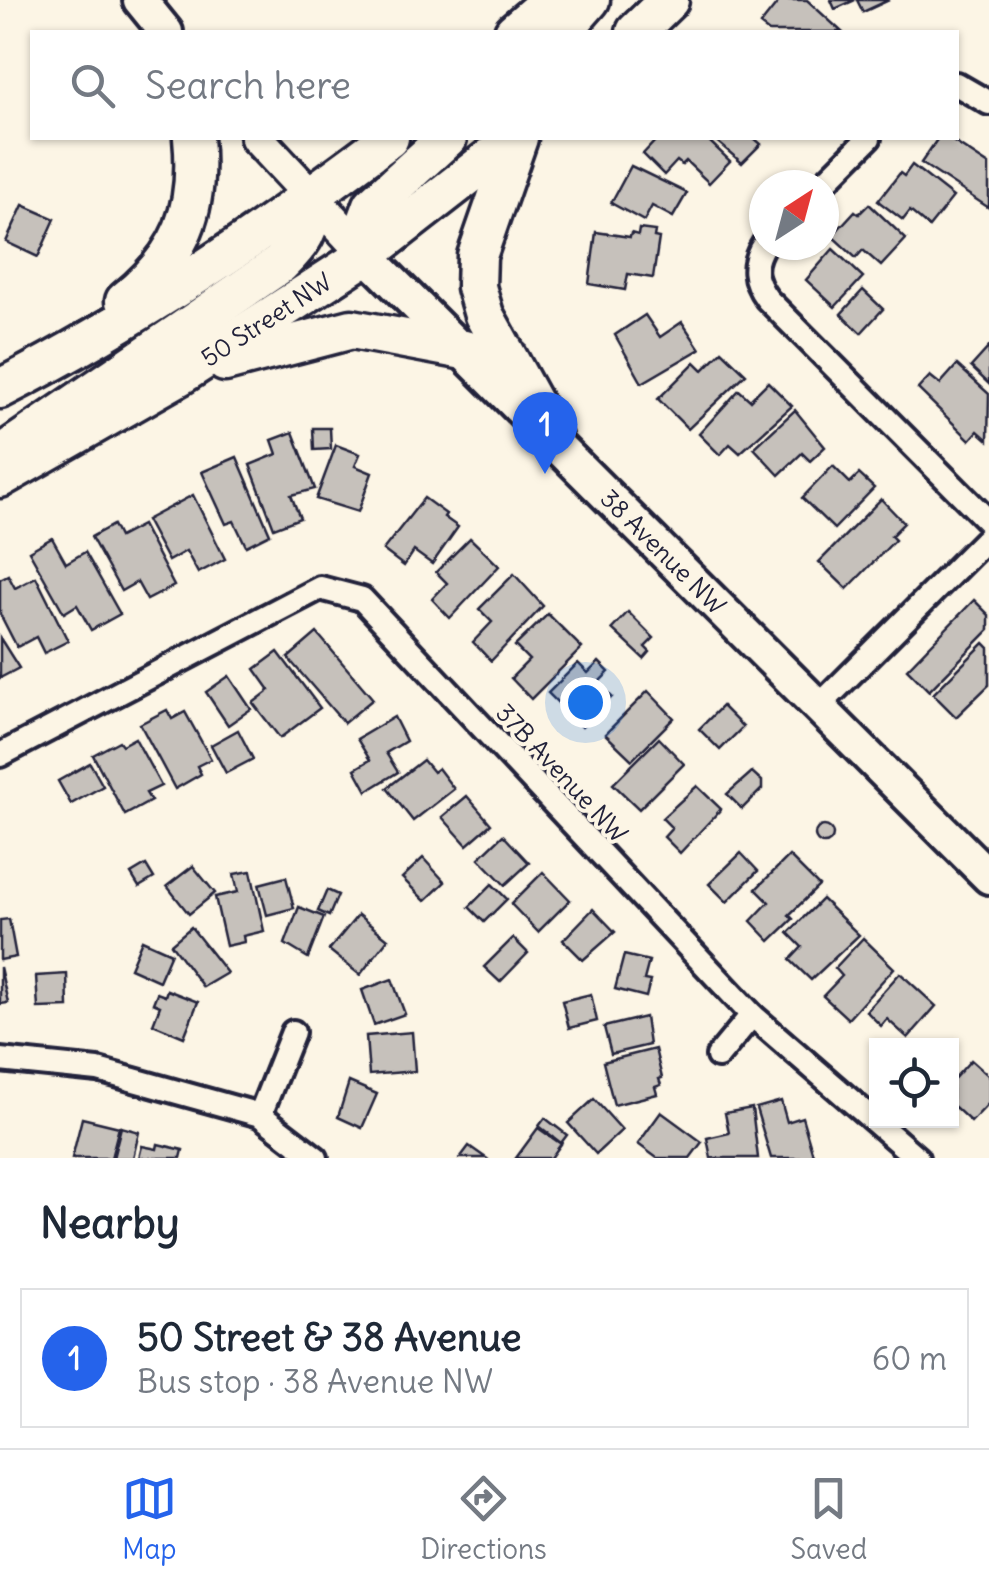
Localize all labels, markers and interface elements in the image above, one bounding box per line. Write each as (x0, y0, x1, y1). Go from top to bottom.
search box (30, 30, 959, 140)
icon: search (65, 58, 120, 113)
text: Search here (145, 62, 351, 109)
north arrow (749, 170, 839, 260)
street label: 50 Street NW (195, 265, 338, 374)
pin: 1 (512, 392, 578, 474)
street label: 38 Avenue NW (594, 482, 733, 621)
your location (560, 677, 611, 728)
street label: 37B Avenue NW (489, 697, 635, 849)
map controls (869, 1038, 959, 1128)
button: locate (869, 1038, 959, 1128)
text: Nearby (40, 1197, 179, 1249)
text: 50 Street & 38 Avenue (137, 1314, 521, 1361)
text: 1 (68, 1338, 81, 1379)
text: 60 m (872, 1338, 947, 1379)
text: Bus stop · 38 Avenue NW (137, 1361, 493, 1402)
tab: Map (122, 1471, 177, 1567)
tab: Directions (420, 1471, 547, 1567)
tab: Saved (790, 1471, 867, 1567)

